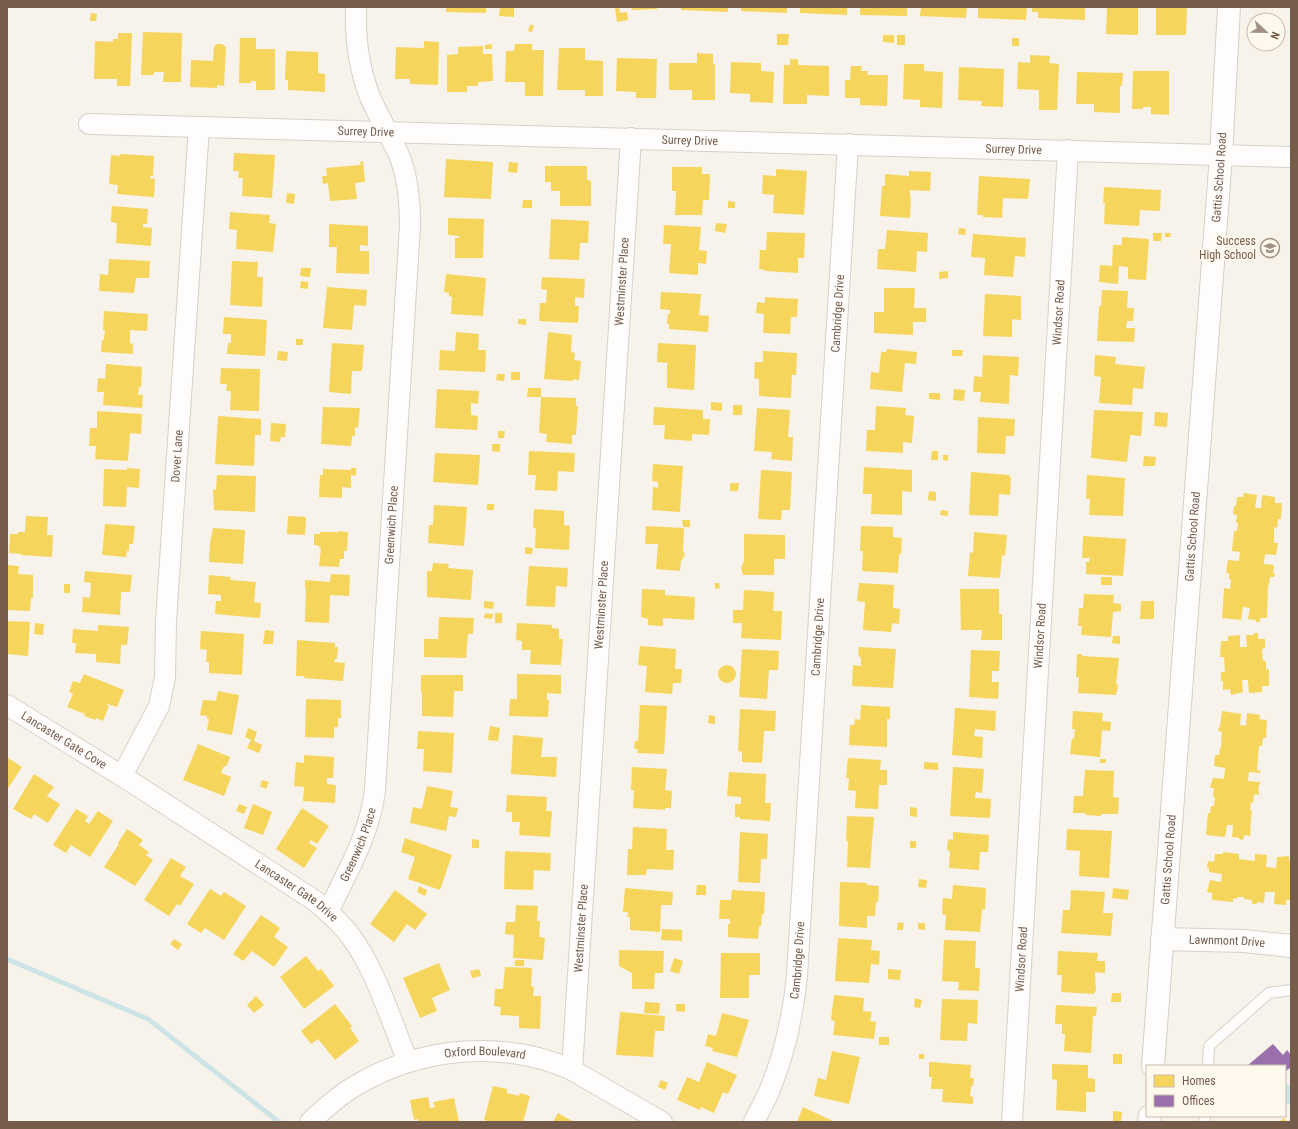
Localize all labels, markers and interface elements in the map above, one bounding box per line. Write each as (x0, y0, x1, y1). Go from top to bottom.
north arrow (1246, 12, 1286, 52)
text: N (1267, 30, 1282, 41)
street label: Surrey Drive (337, 124, 395, 139)
street label: Gattis School Road (1209, 132, 1229, 223)
street label: Surrey Drive (661, 133, 719, 148)
street label: Surrey Drive (985, 142, 1042, 157)
place label: Success High School (1199, 234, 1256, 262)
street label: Westminster Place (612, 236, 632, 326)
school or university icon: Success High School (1259, 237, 1281, 259)
street label: Cambridge Drive (828, 274, 847, 353)
street label: Windsor Road (1050, 279, 1068, 346)
street label: Dover Lane (168, 429, 186, 483)
street label: Greenwich Place (382, 485, 401, 565)
street label: Gattis School Road (1182, 491, 1203, 582)
street label: Westminster Place (592, 560, 611, 650)
street label: Cambridge Drive (808, 597, 827, 676)
street label: Windsor Road (1031, 603, 1049, 669)
street label: Lancaster Gate Cove (19, 709, 110, 772)
street label: Greenwich Place (337, 806, 379, 884)
street label: Gattis School Road (1158, 814, 1179, 905)
street label: Lancaster Gate Drive (252, 857, 341, 925)
street label: Westminster Place (571, 883, 591, 973)
street label: Cambridge Drive (787, 920, 807, 1000)
street label: Windsor Road (1012, 926, 1030, 992)
street label: Lawnmont Drive (1189, 933, 1266, 950)
street label: Oxford Boulevard (443, 1044, 527, 1062)
legend (1146, 1065, 1286, 1117)
text: Homes (1182, 1074, 1216, 1088)
text: Offices (1182, 1094, 1215, 1108)

